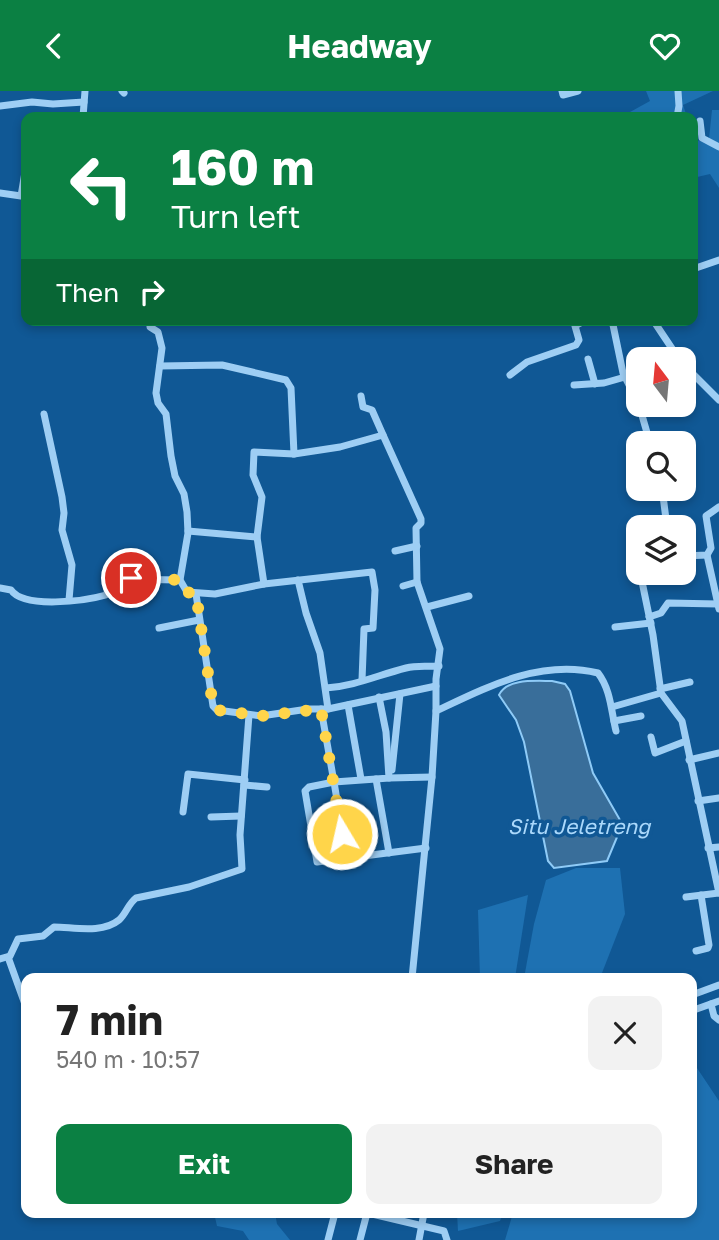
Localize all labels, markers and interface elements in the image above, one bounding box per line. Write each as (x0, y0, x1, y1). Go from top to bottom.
icon: back (35, 27, 73, 65)
text: Headway (287, 27, 432, 65)
icon: heart (646, 27, 684, 65)
text: 160 m (171, 137, 314, 196)
icon: left (56, 140, 147, 231)
text: Turn left (171, 197, 300, 235)
icon: right (133, 273, 171, 311)
text: Then (56, 277, 119, 308)
north arrow (626, 347, 696, 417)
map controls (626, 347, 696, 585)
button: search (626, 431, 696, 501)
button: layers (626, 515, 696, 585)
pin (101, 548, 161, 608)
icon: arrive (112, 559, 150, 597)
position arrow (305, 797, 379, 871)
water label: Situ Jeletreng (508, 813, 652, 839)
text: 7 min (56, 994, 163, 1044)
button: close (588, 996, 662, 1070)
text: 540 m · 10:57 (56, 1045, 200, 1073)
button: Exit (56, 1124, 352, 1204)
button: Share (366, 1124, 662, 1204)

